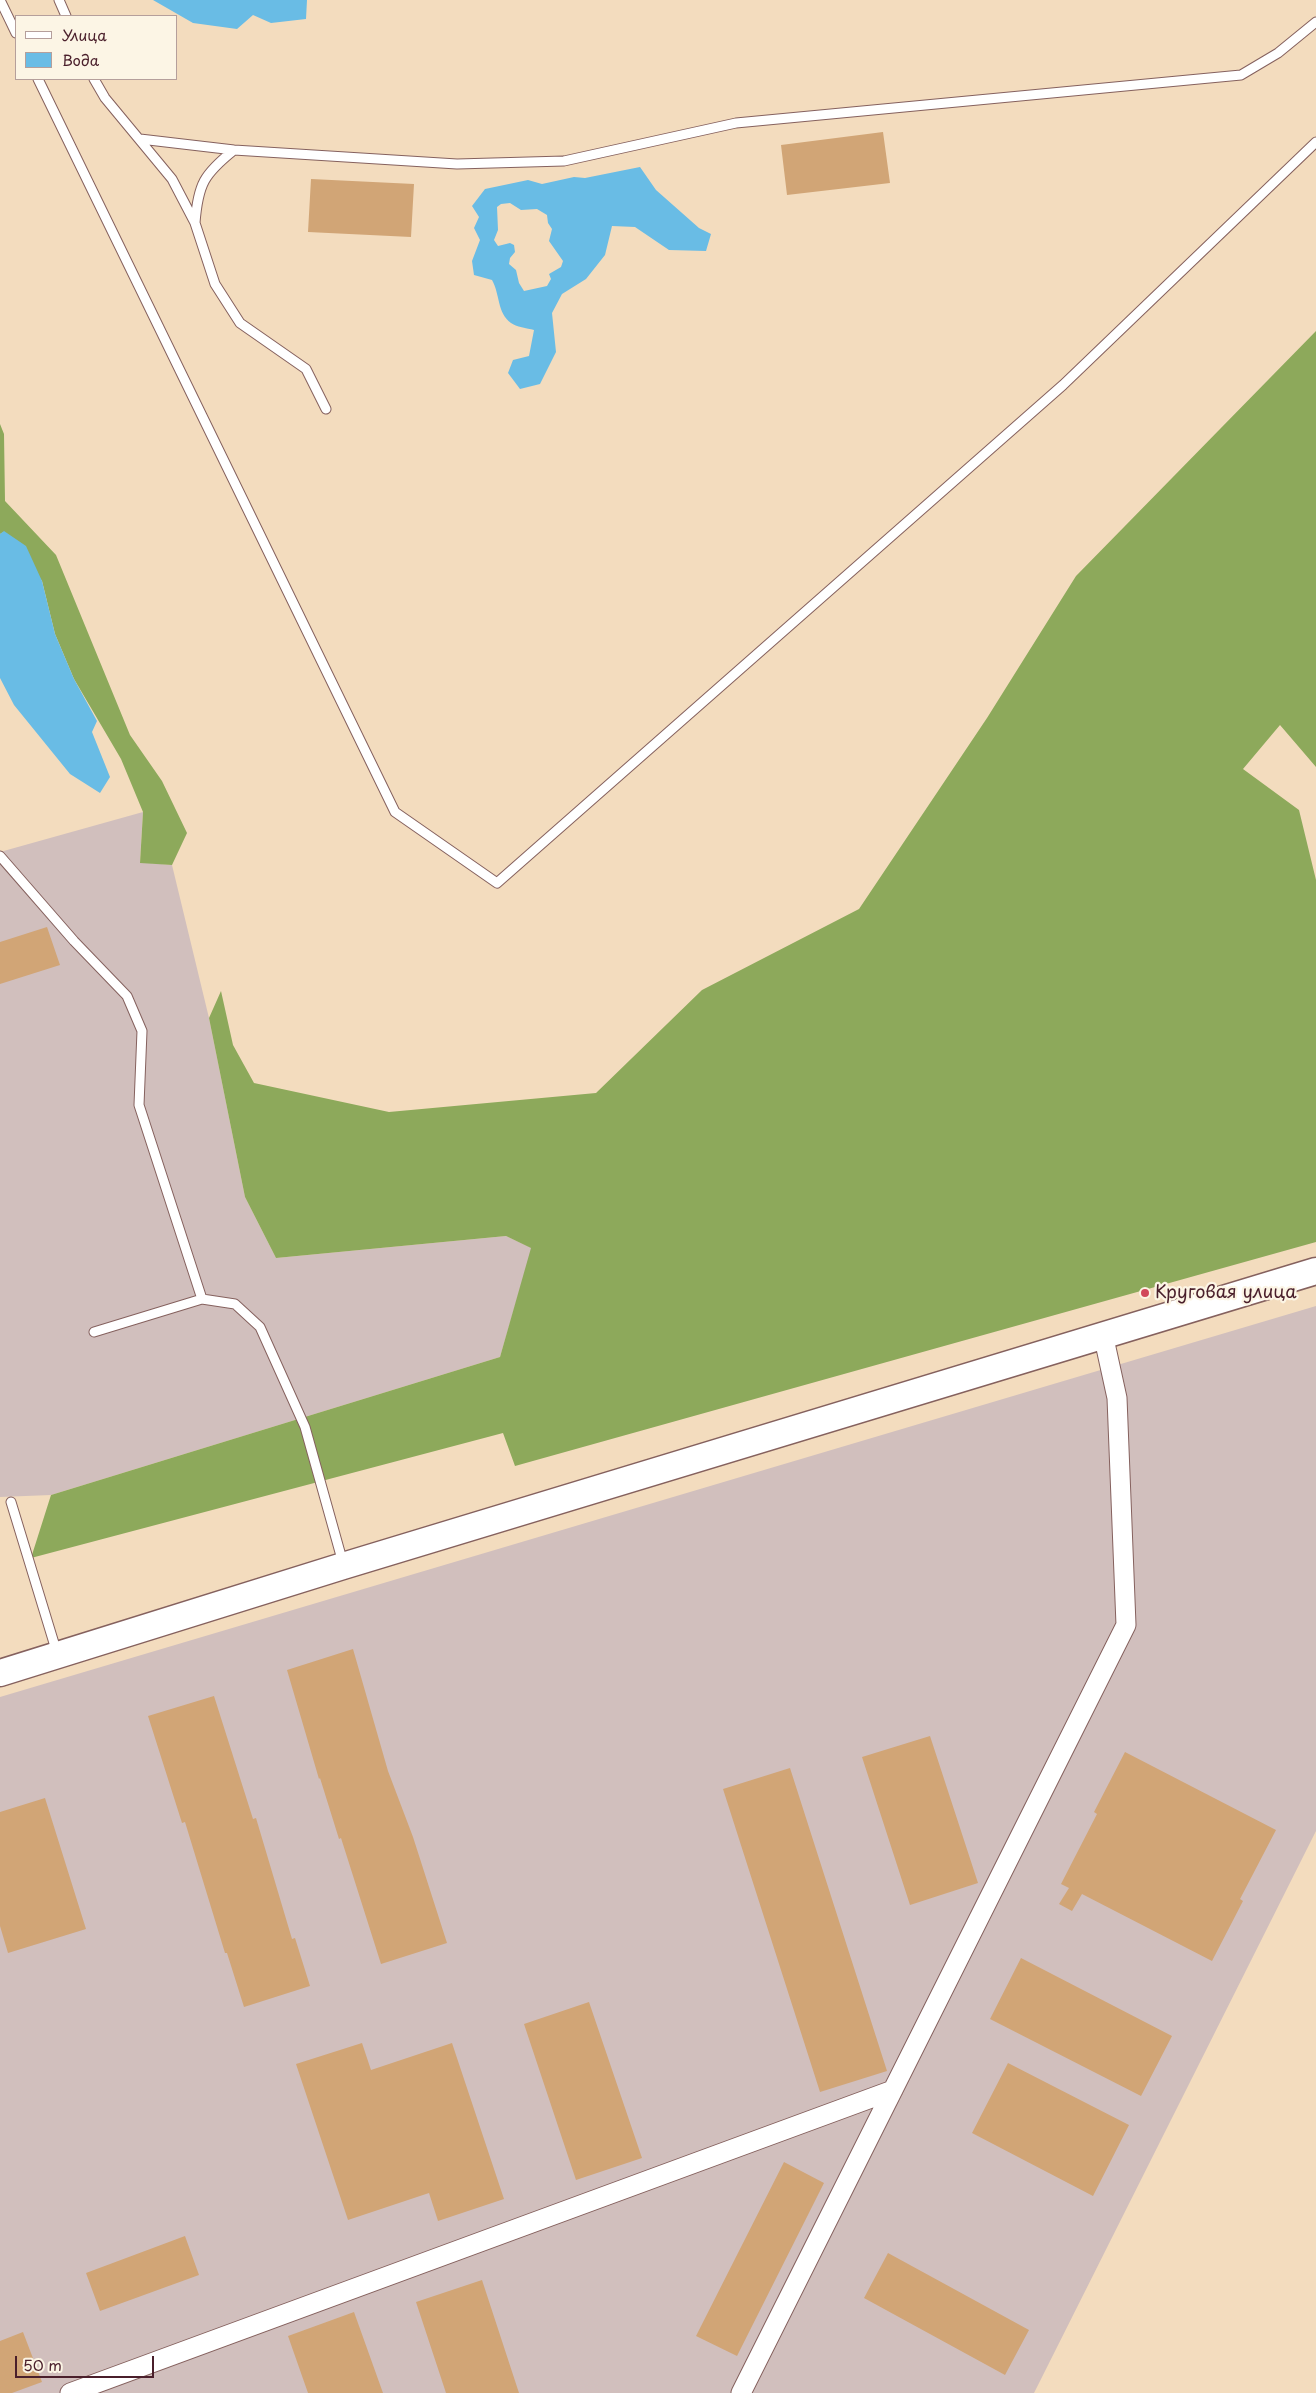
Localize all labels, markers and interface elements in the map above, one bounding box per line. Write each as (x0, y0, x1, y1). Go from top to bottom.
legend (15, 15, 178, 80)
text: Улица (62, 23, 107, 46)
text: Вода (62, 48, 99, 71)
place label: Круговая улица (1155, 1282, 1296, 1304)
marker: Круговая улица (1139, 1287, 1151, 1299)
scale bar (18, 2346, 156, 2378)
text: 50 m (23, 2353, 62, 2376)

